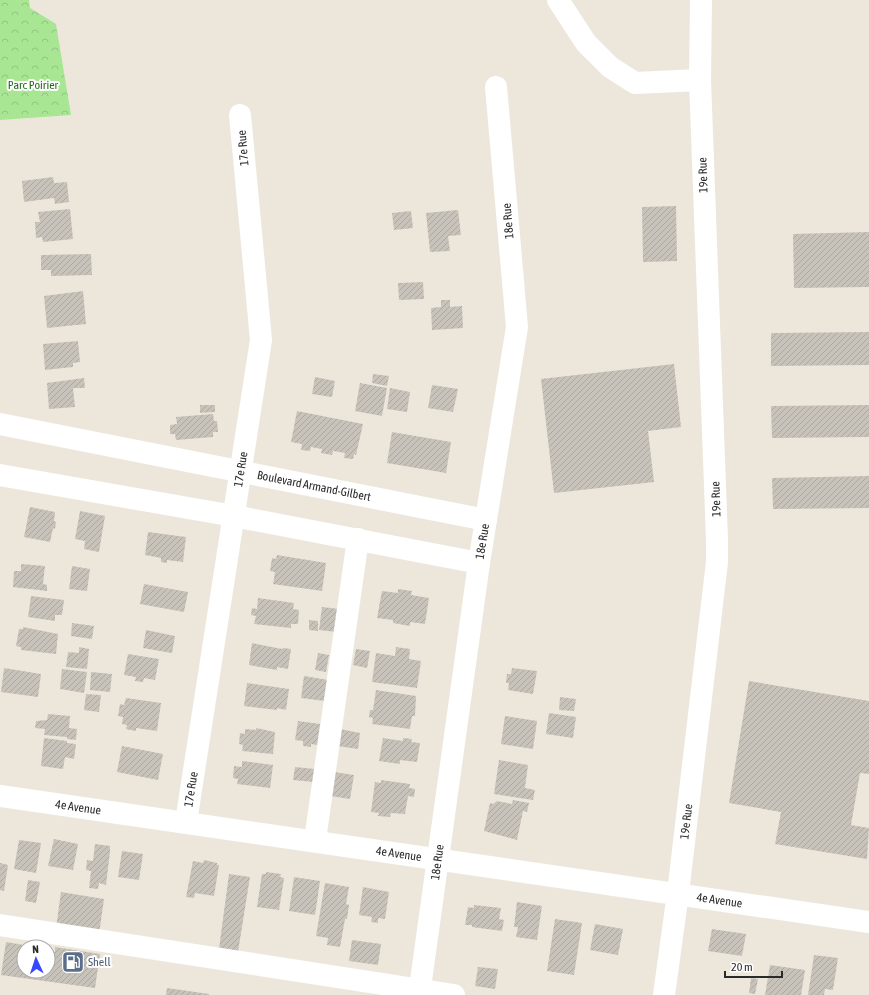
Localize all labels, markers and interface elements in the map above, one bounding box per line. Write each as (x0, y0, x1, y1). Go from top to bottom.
park label: Parc Poirier (8, 78, 59, 92)
street label: 17e Rue (234, 130, 252, 166)
street label: 19e Rue (695, 157, 711, 193)
street label: 18e Rue (499, 203, 517, 239)
street label: 17e Rue (231, 451, 251, 488)
street label: Boulevard Armand-Gilbert (256, 468, 372, 504)
street label: 19e Rue (708, 481, 724, 517)
street label: 18e Rue (473, 523, 492, 560)
street label: 17e Rue (181, 771, 201, 808)
street label: 4e Avenue (54, 797, 102, 818)
street label: 19e Rue (677, 803, 695, 840)
street label: 4e Avenue (375, 844, 423, 864)
street label: 18e Rue (428, 844, 447, 881)
street label: 4e Avenue (696, 890, 743, 911)
north arrow (16, 939, 56, 979)
text: N (32, 943, 39, 955)
fuel station icon: Shell (60, 949, 86, 975)
scale bar (725, 953, 782, 979)
place label: Shell (88, 955, 111, 969)
text: 20 m (731, 960, 753, 974)

